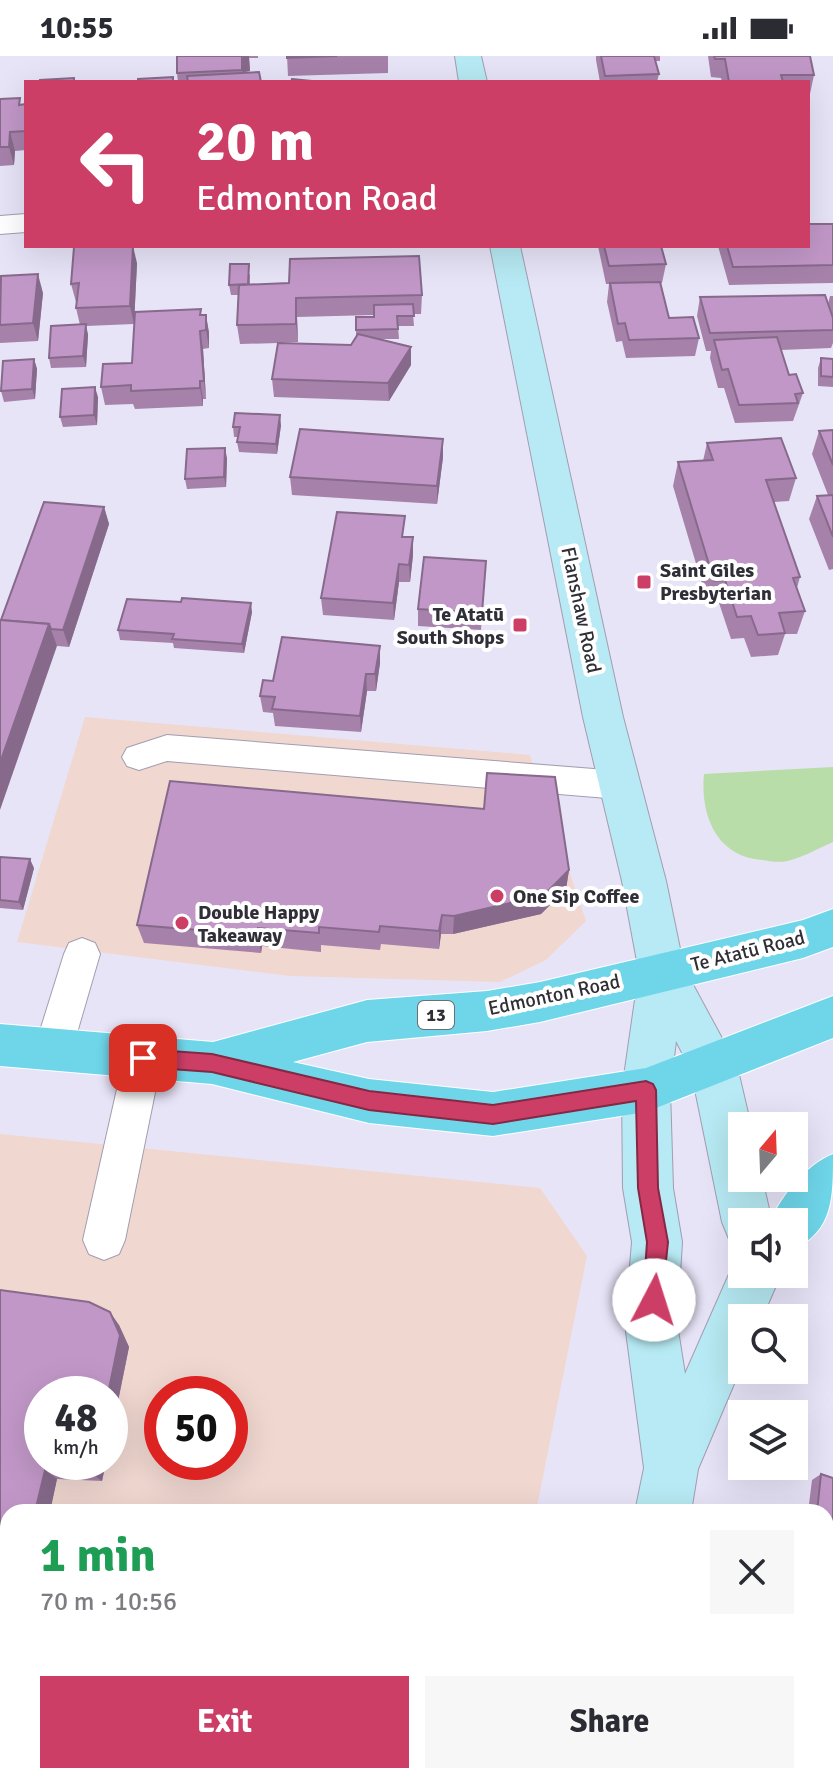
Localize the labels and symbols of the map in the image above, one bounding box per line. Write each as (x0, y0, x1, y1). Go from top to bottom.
street label: Flanshaw Road (555, 545, 607, 675)
place label: Saint Giles Presbyterian (660, 558, 772, 606)
marker: Saint Giles Presbyterian (635, 573, 653, 591)
place label: Te Atatū South Shops (397, 602, 504, 650)
marker: Te Atatū South Shops (511, 616, 529, 634)
place label: One Sip Coffee (513, 884, 640, 909)
marker: One Sip Coffee (488, 887, 506, 905)
place label: Double Happy Takeaway (198, 900, 319, 948)
marker: Double Happy Takeaway (173, 914, 191, 932)
street label: Te Atatū Road (688, 925, 808, 977)
street label: Edmonton Road (486, 969, 622, 1021)
road number: 13 (418, 1001, 454, 1029)
pin (109, 1024, 177, 1092)
north arrow (728, 1112, 808, 1192)
position arrow (612, 1258, 696, 1342)
speed limit sign: 50 (144, 1376, 248, 1480)

